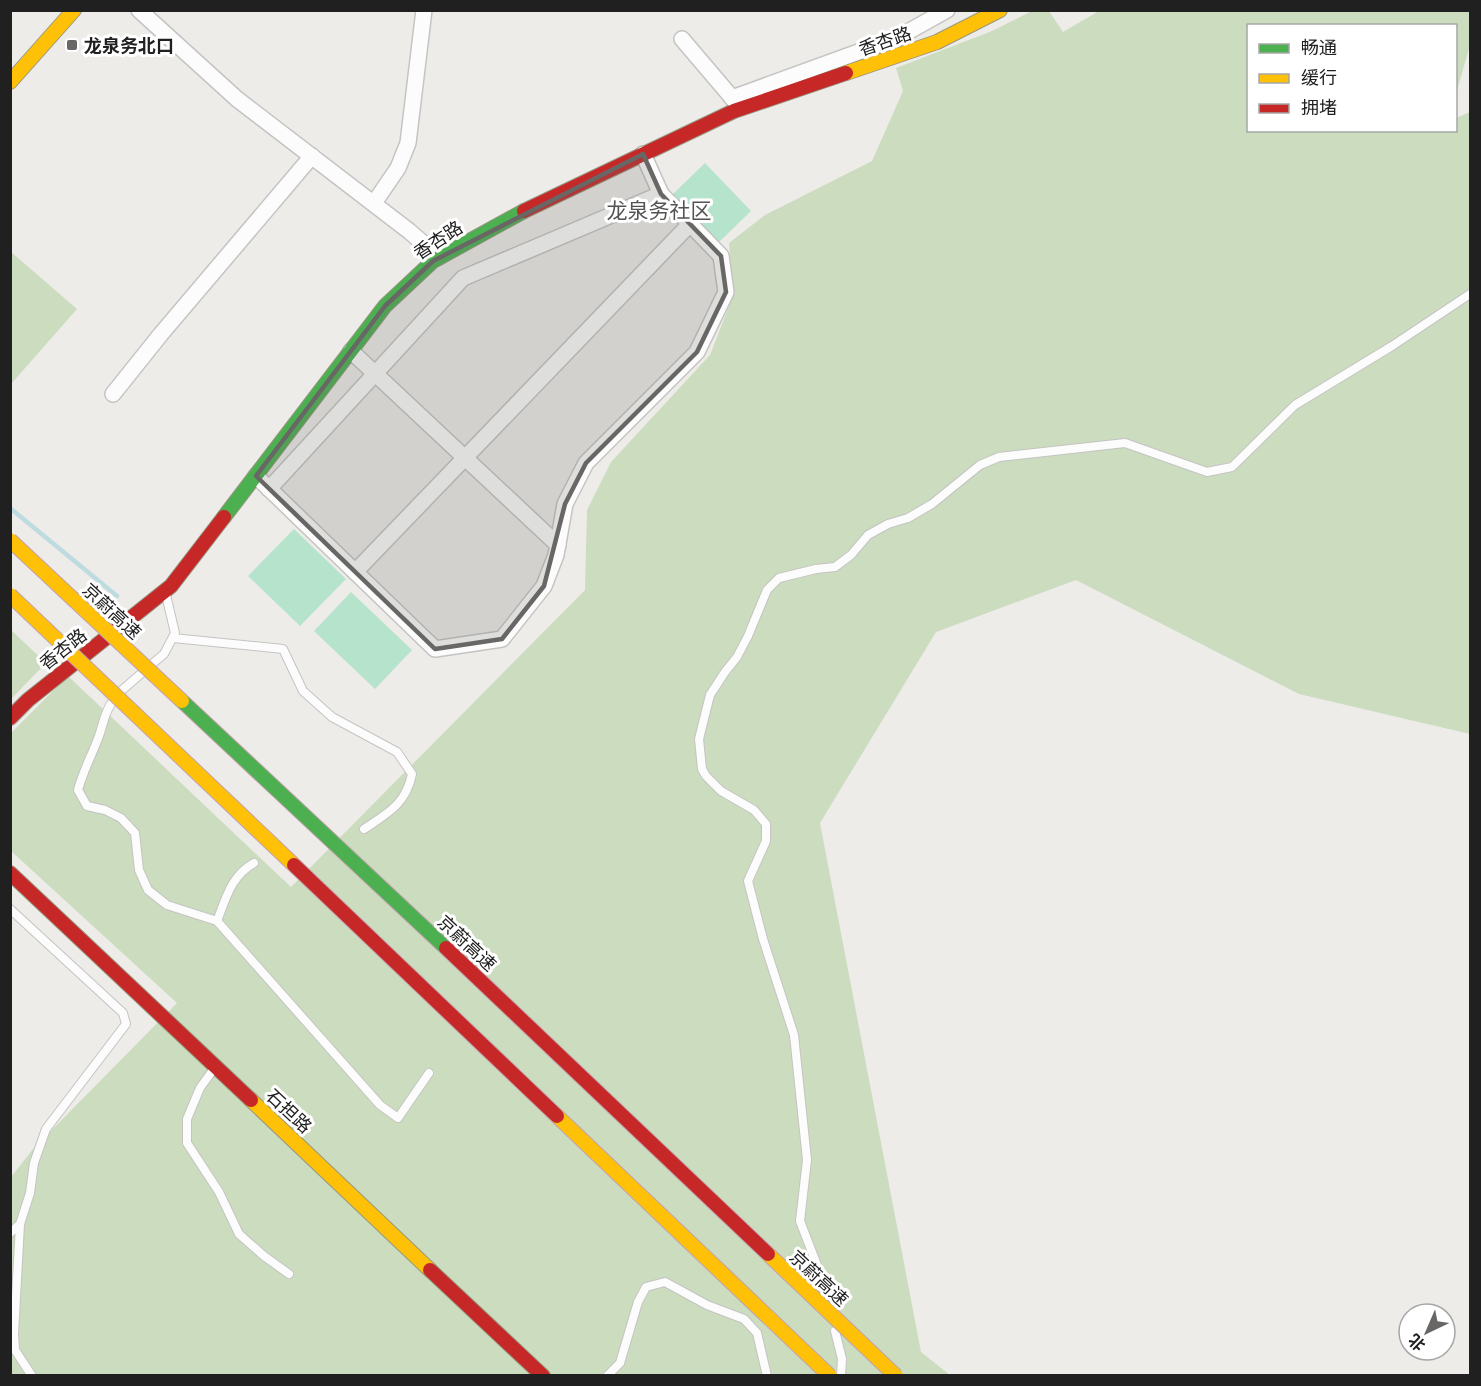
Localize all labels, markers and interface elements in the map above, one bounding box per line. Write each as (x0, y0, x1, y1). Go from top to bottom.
street label: 香杏路 (855, 20, 915, 62)
legend (1247, 24, 1457, 132)
place label: 龙泉务北口 (84, 33, 174, 58)
text: 畅通 (1301, 35, 1337, 60)
marker: 龙泉务北口 (65, 38, 79, 52)
text: 缓行 (1301, 65, 1337, 90)
text: 拥堵 (1301, 95, 1337, 120)
district label: 龙泉务社区 (607, 196, 712, 225)
street label: 香杏路 (409, 215, 467, 265)
street label: 京蔚高速 (77, 577, 147, 645)
street label: 香杏路 (34, 623, 92, 675)
street label: 京蔚高速 (432, 909, 502, 977)
street label: 石担路 (261, 1083, 317, 1139)
street label: 京蔚高速 (784, 1244, 854, 1312)
north arrow (1397, 1302, 1457, 1362)
text: 北 (1403, 1329, 1430, 1356)

